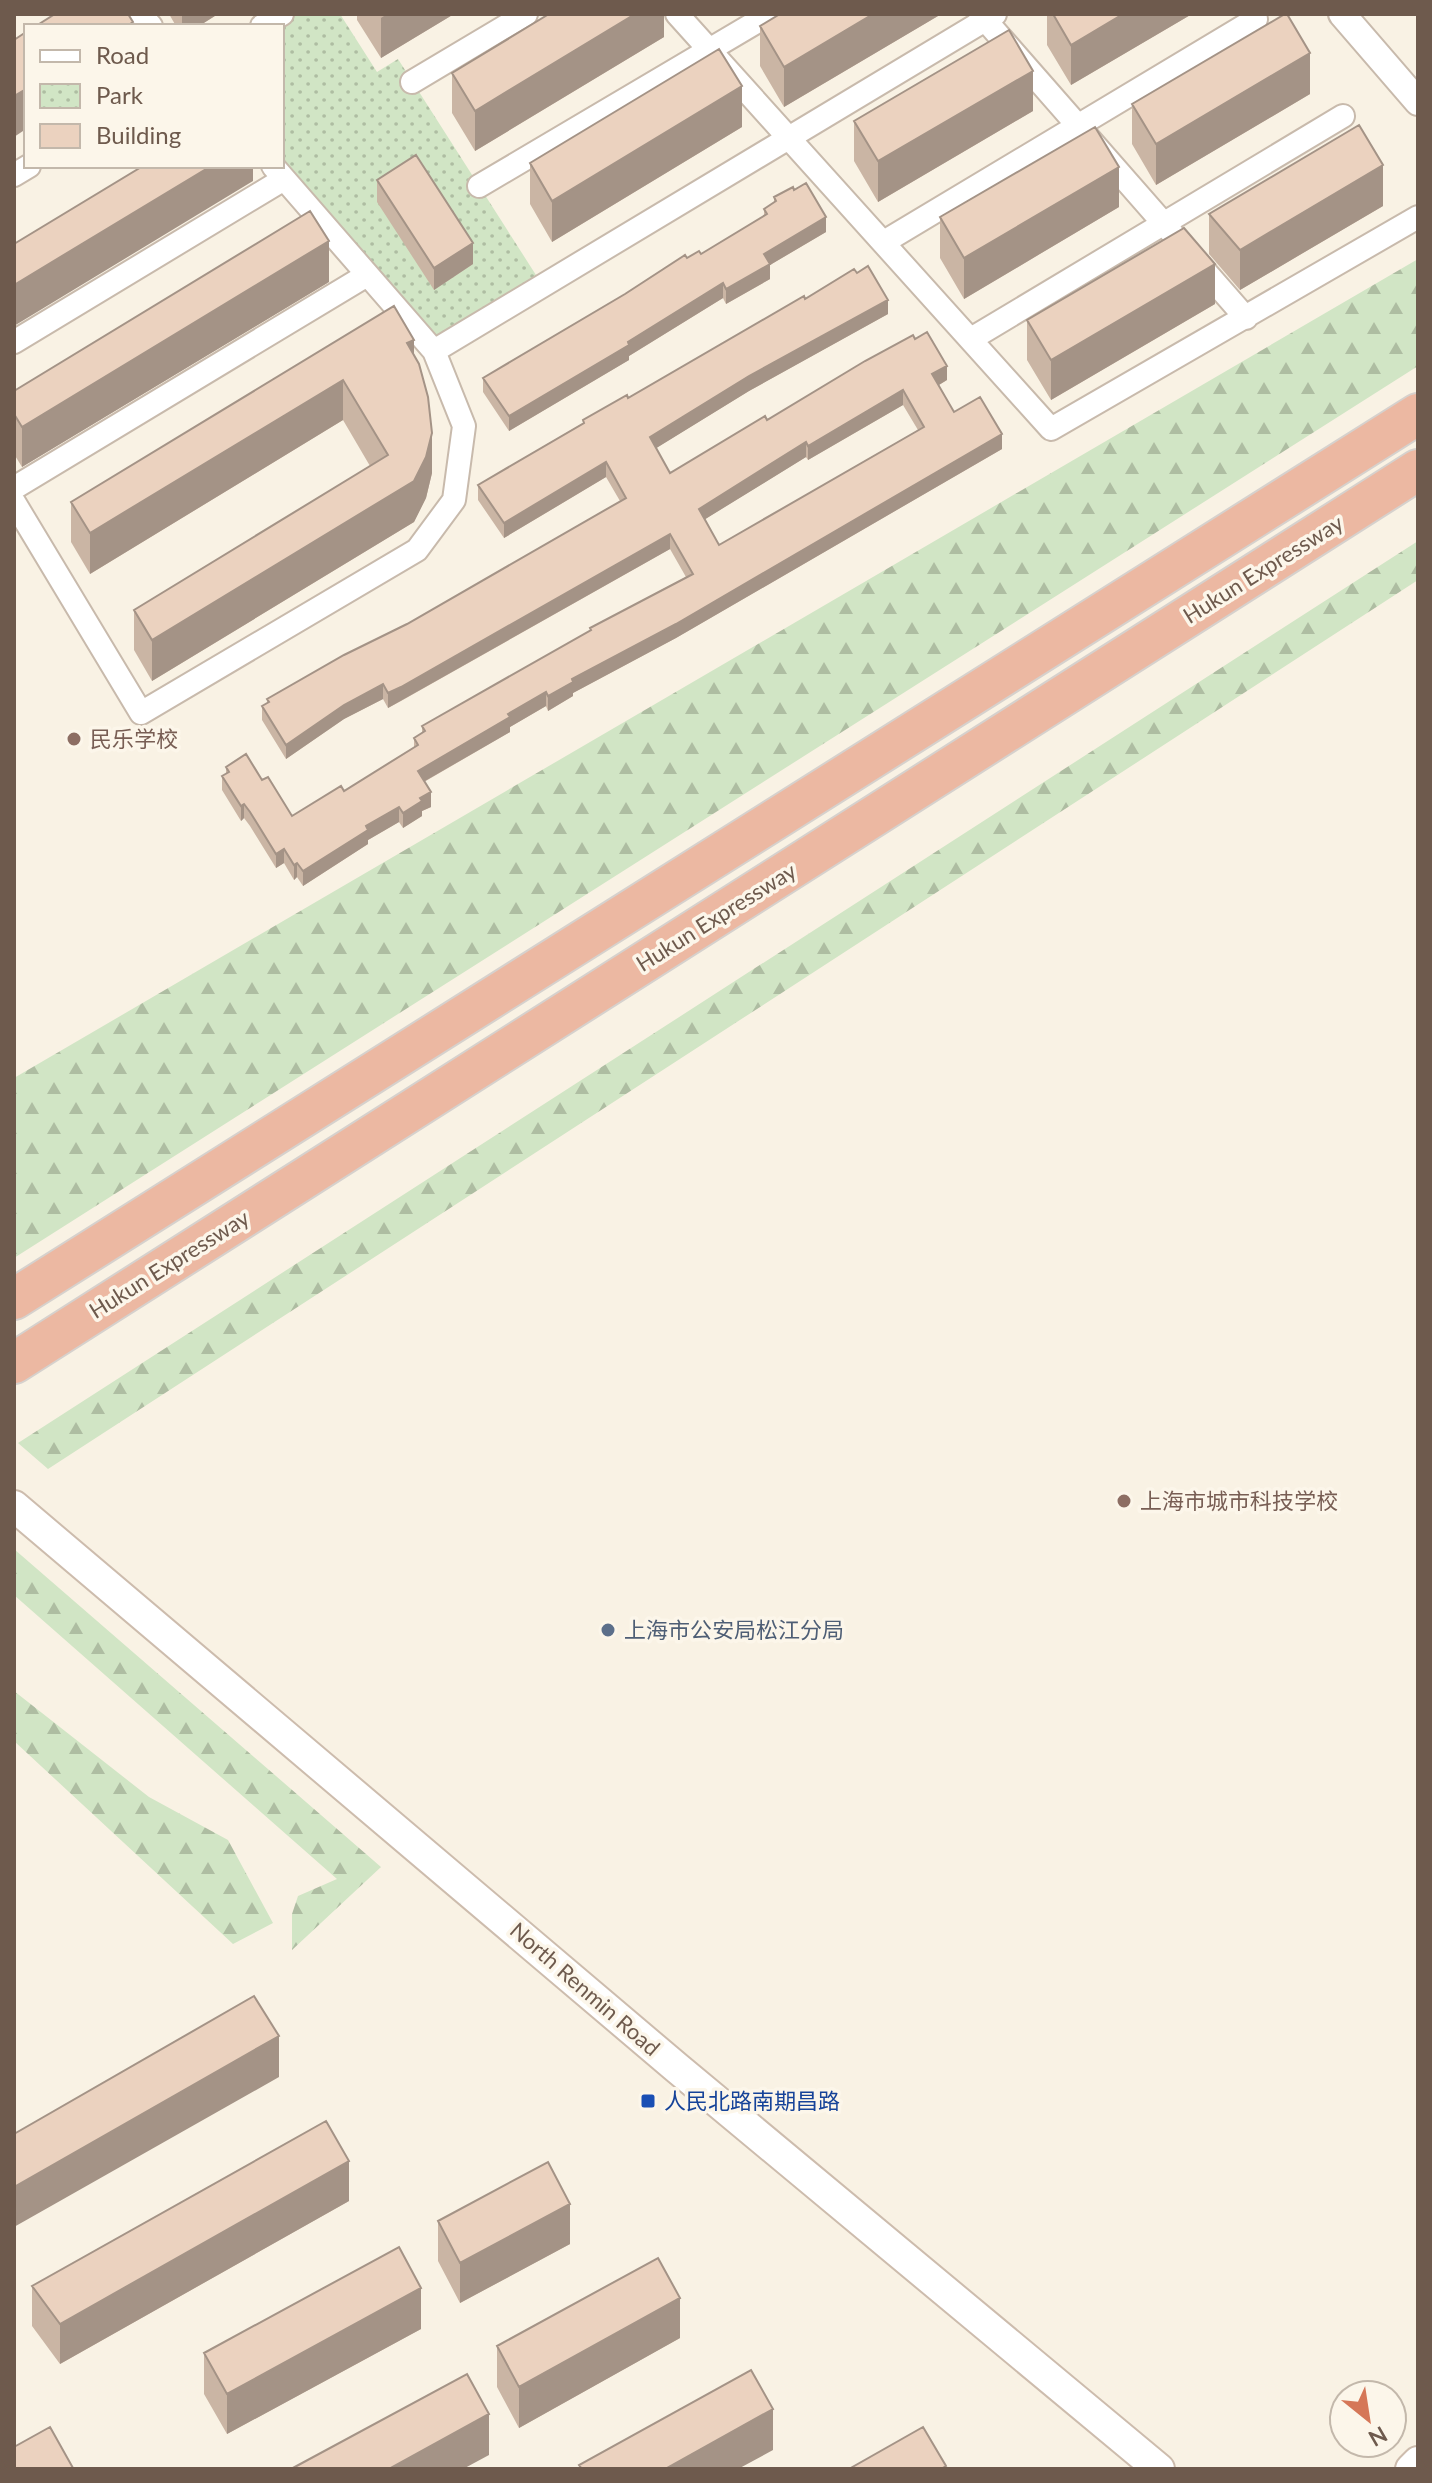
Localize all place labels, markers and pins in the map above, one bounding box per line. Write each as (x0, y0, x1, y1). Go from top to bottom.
place label: 民乐学校 (90, 725, 178, 752)
marker: 民乐学校 (65, 730, 83, 748)
place label: 上海市城市科技学校 (1140, 1487, 1338, 1514)
marker: 上海市城市科技学校 (1115, 1492, 1133, 1510)
place label: 上海市公安局松江分局 (624, 1616, 844, 1643)
marker: 上海市公安局松江分局 (599, 1621, 617, 1639)
place label: 人民北路南期昌路 (664, 2087, 840, 2114)
marker: 人民北路南期昌路 (639, 2092, 657, 2110)

